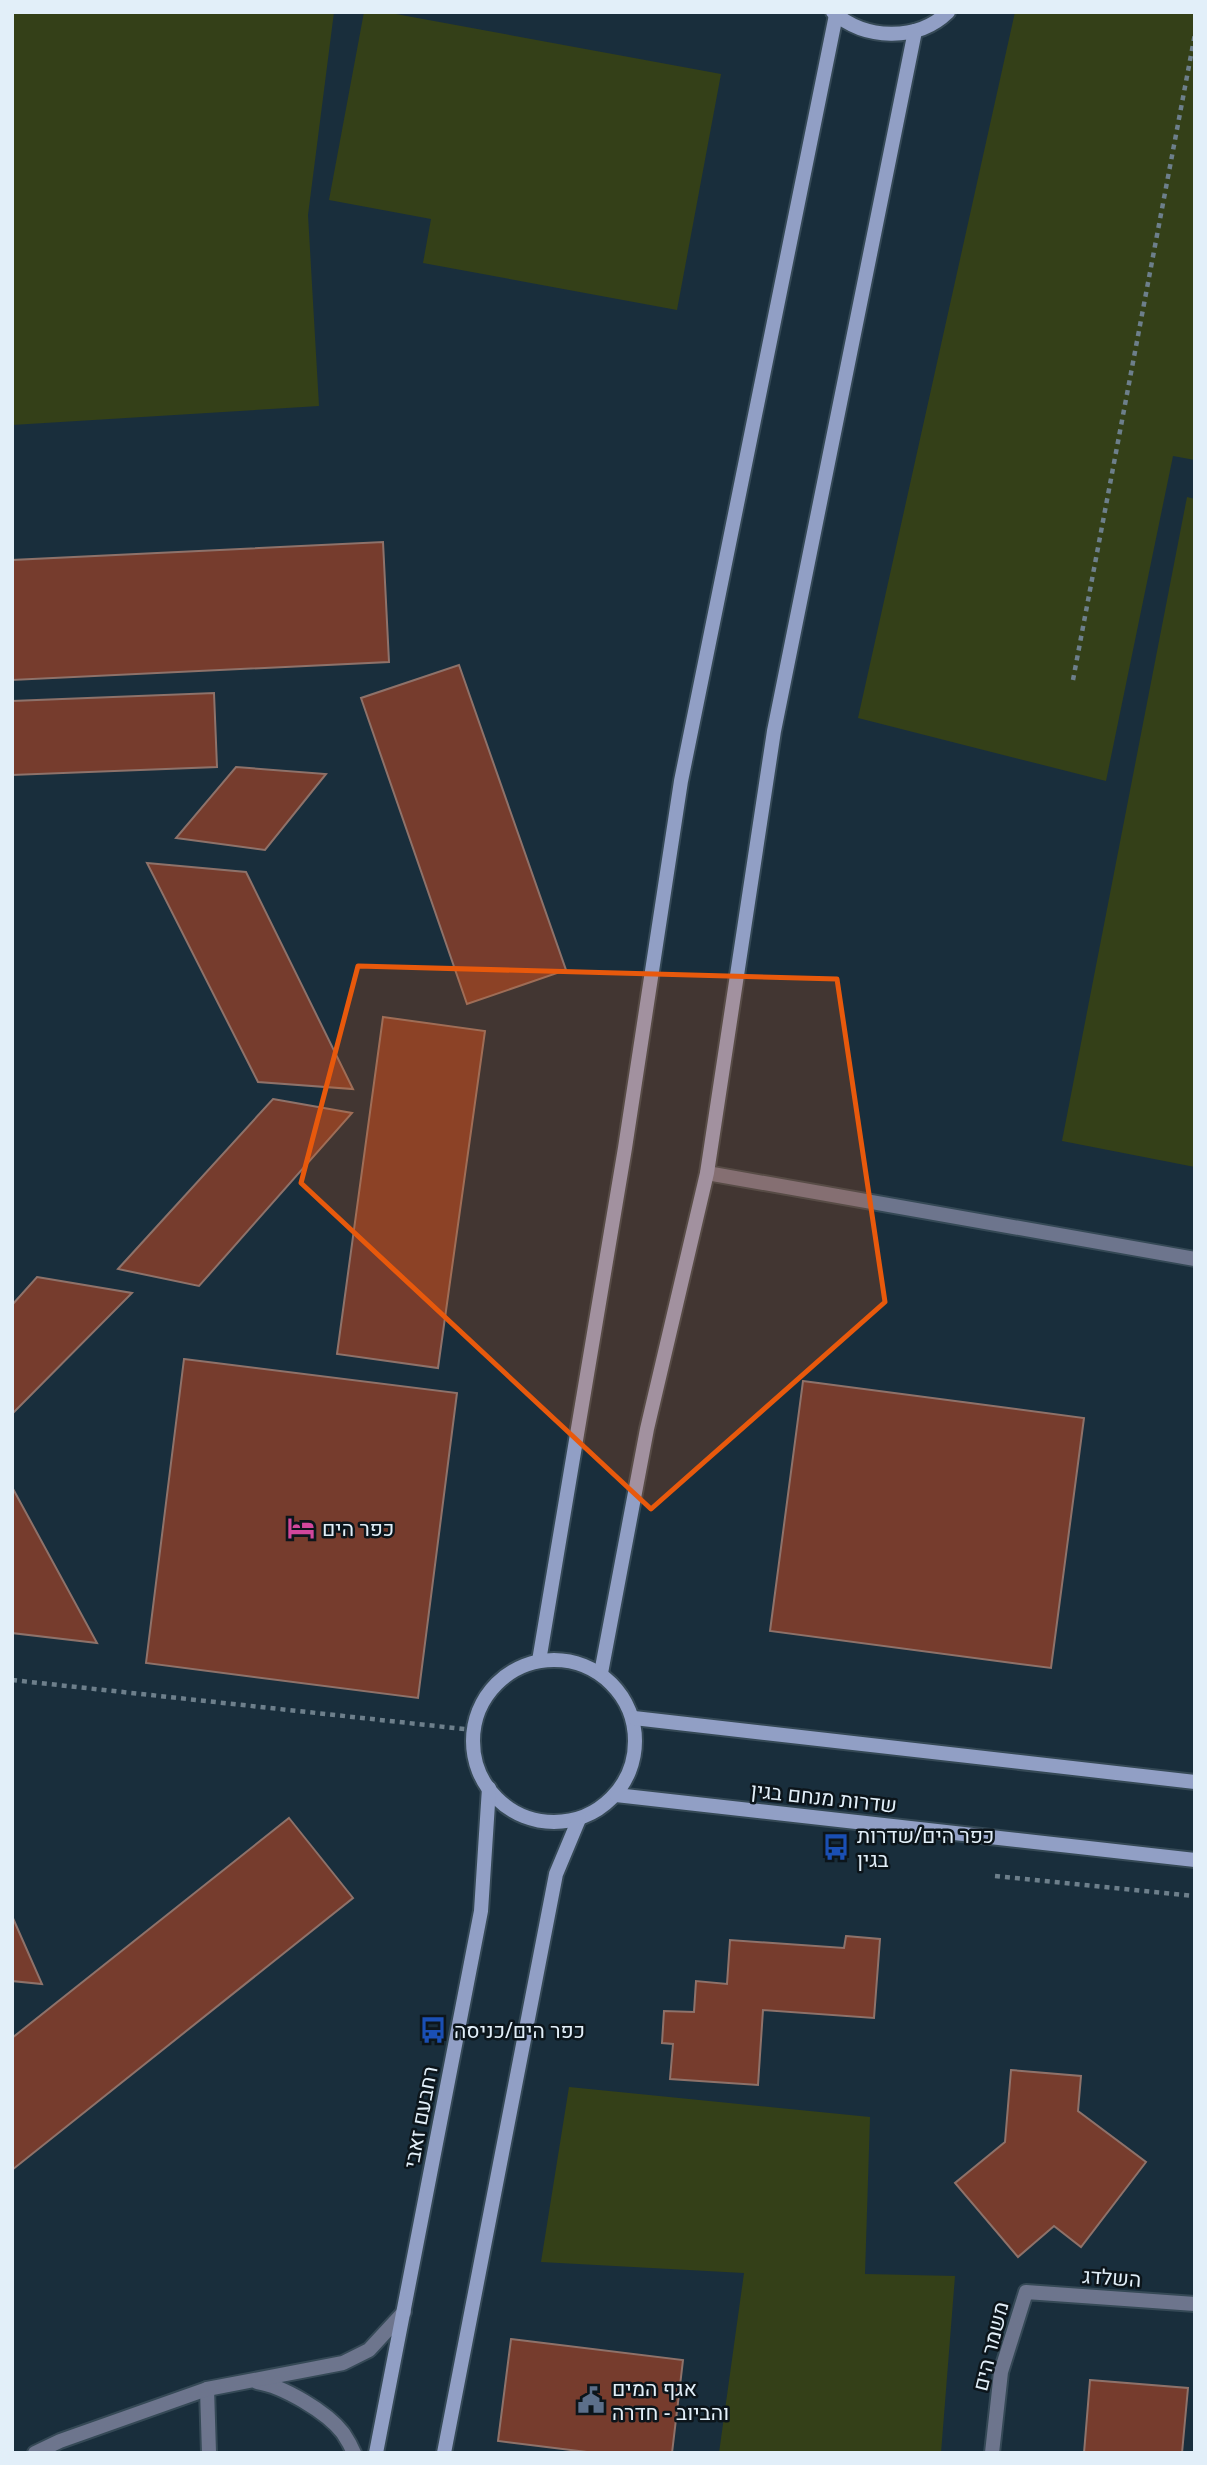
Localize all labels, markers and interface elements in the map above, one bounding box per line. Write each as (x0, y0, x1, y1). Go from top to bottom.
hotel icon: כפר הים (286, 1513, 316, 1543)
place label: כפר הים (322, 1514, 394, 1542)
street label: שדרות מנחם בגין (750, 1775, 898, 1819)
place label: כפר הים/שדרות בגין (857, 1821, 994, 1873)
bus stop icon: כפר הים/שדרות בגין (821, 1832, 851, 1862)
bus stop icon: כפר הים/כניסה (418, 2015, 448, 2045)
place label: כפר הים/כניסה (454, 2016, 585, 2044)
street label: רחבעם זאבי (396, 2064, 444, 2170)
street label: השלדג (1082, 2261, 1142, 2293)
street label: משמר הים (965, 2298, 1015, 2394)
place label: אגף המים והביוב - חדרה (612, 2374, 729, 2426)
public building icon: אגף המים והביוב - חדרה (576, 2385, 606, 2415)

